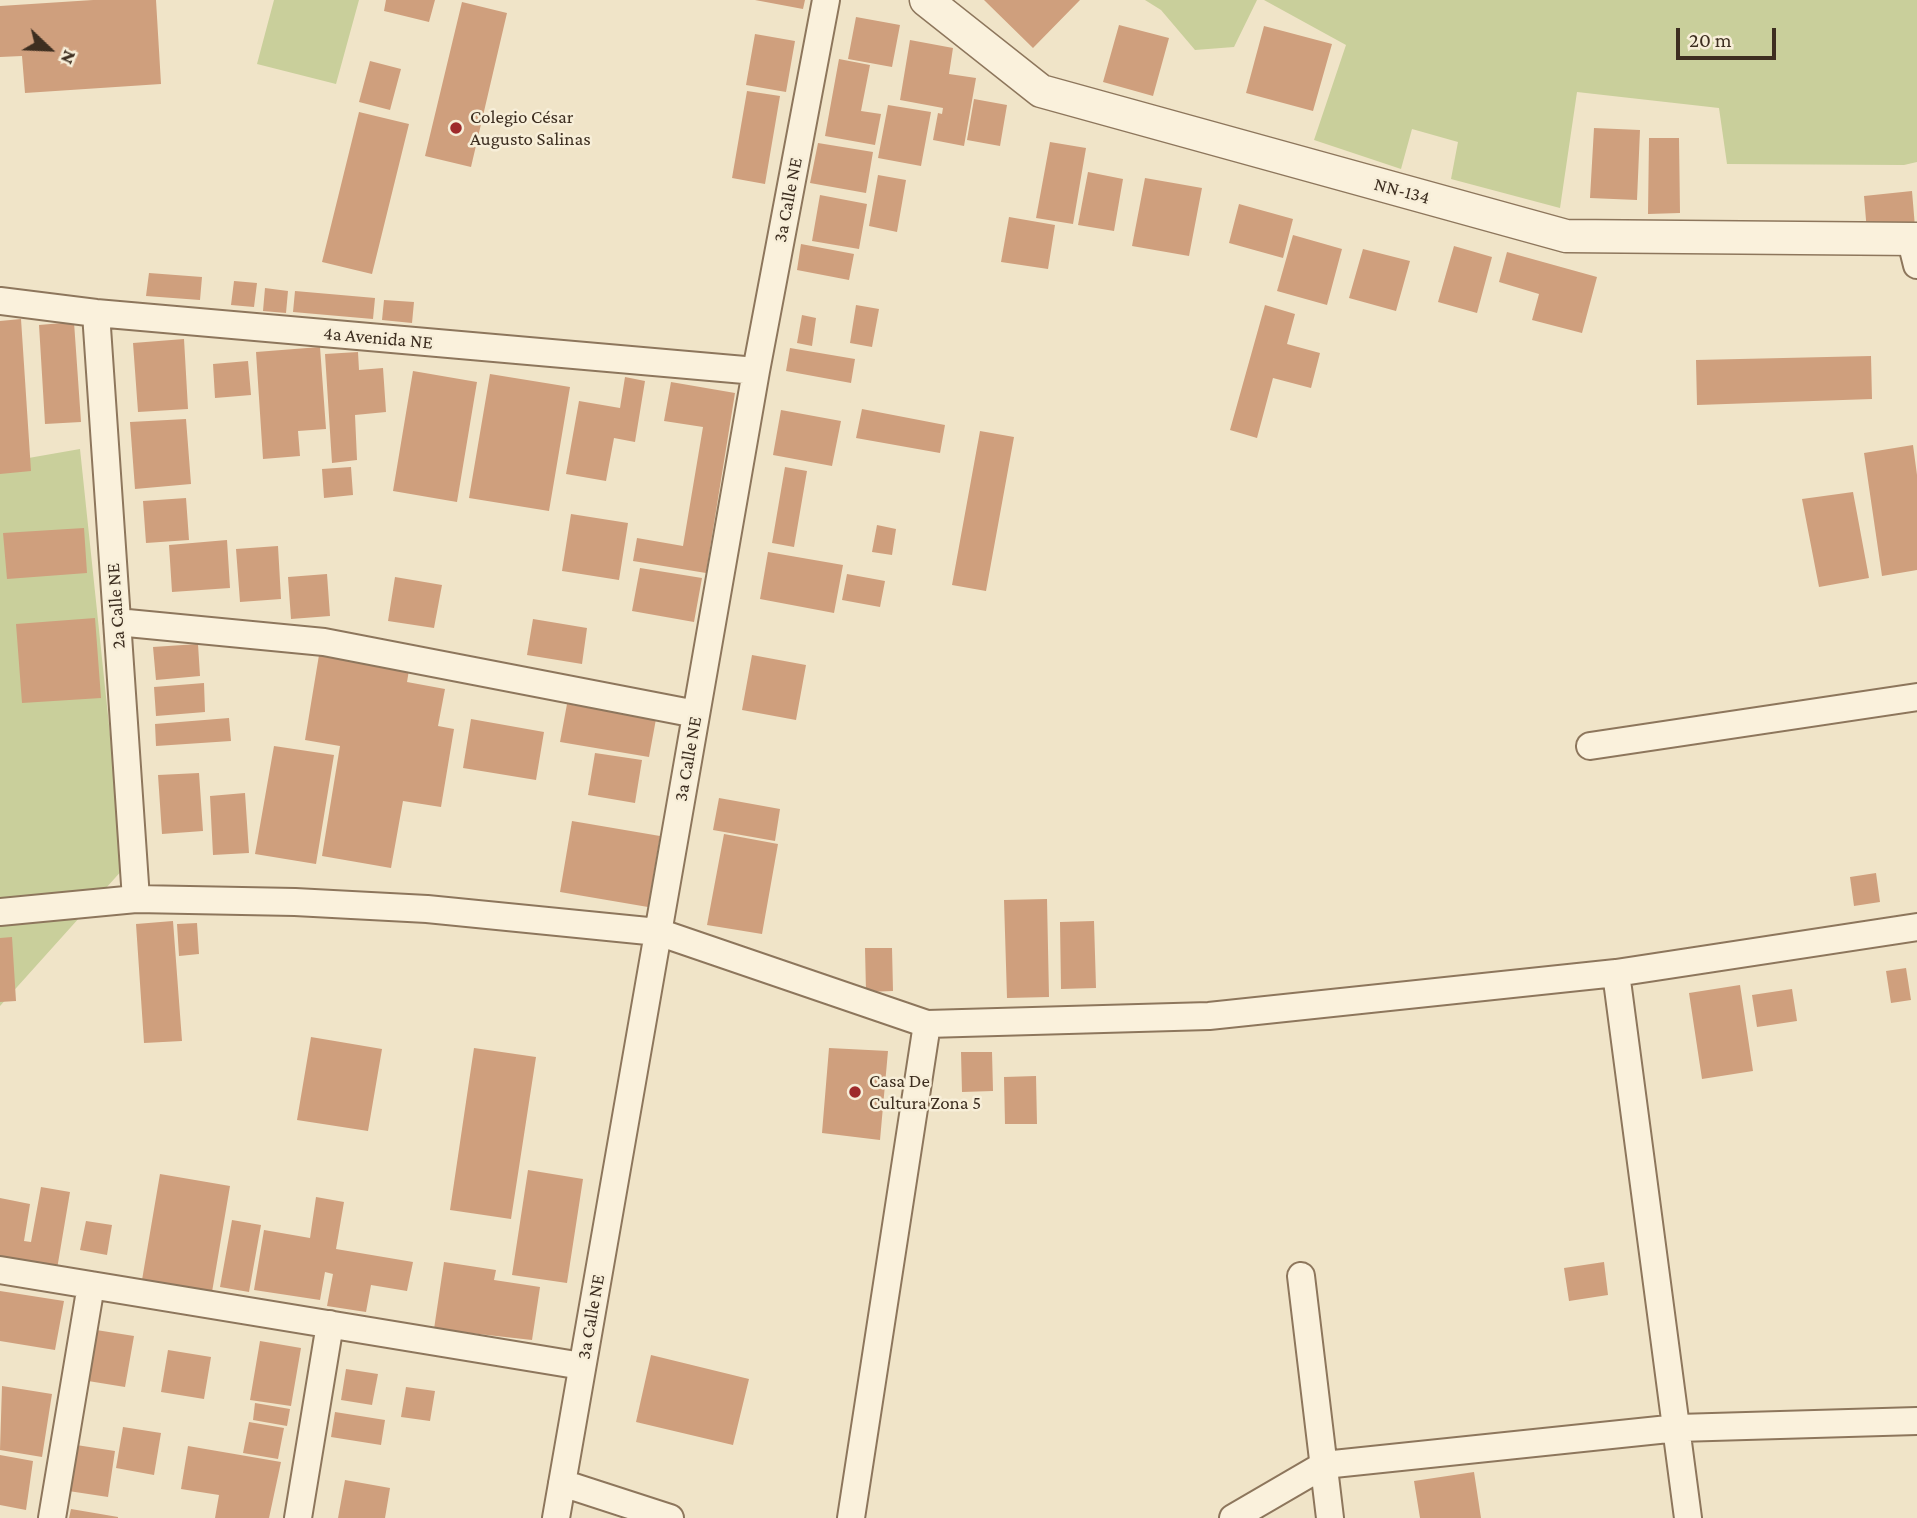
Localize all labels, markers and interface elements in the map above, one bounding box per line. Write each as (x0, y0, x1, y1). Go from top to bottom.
north arrow (14, 14, 84, 84)
scale bar (1679, 14, 1779, 58)
text: 20 m (1689, 28, 1732, 52)
text: N (57, 47, 81, 67)
place label: Colegio César Augusto Salinas (470, 106, 591, 150)
marker: Colegio César Augusto Salinas (448, 120, 464, 136)
street label: 3a Calle NE (769, 156, 807, 244)
street label: NN-134 (1372, 173, 1432, 209)
street label: 4a Avenida NE (322, 322, 434, 354)
street label: 2a Calle NE (102, 562, 130, 650)
street label: 3a Calle NE (669, 715, 707, 803)
place label: Casa De Cultura Zona 5 (869, 1070, 981, 1114)
marker: Casa De Cultura Zona 5 (847, 1084, 863, 1100)
street label: 3a Calle NE (572, 1273, 610, 1361)

